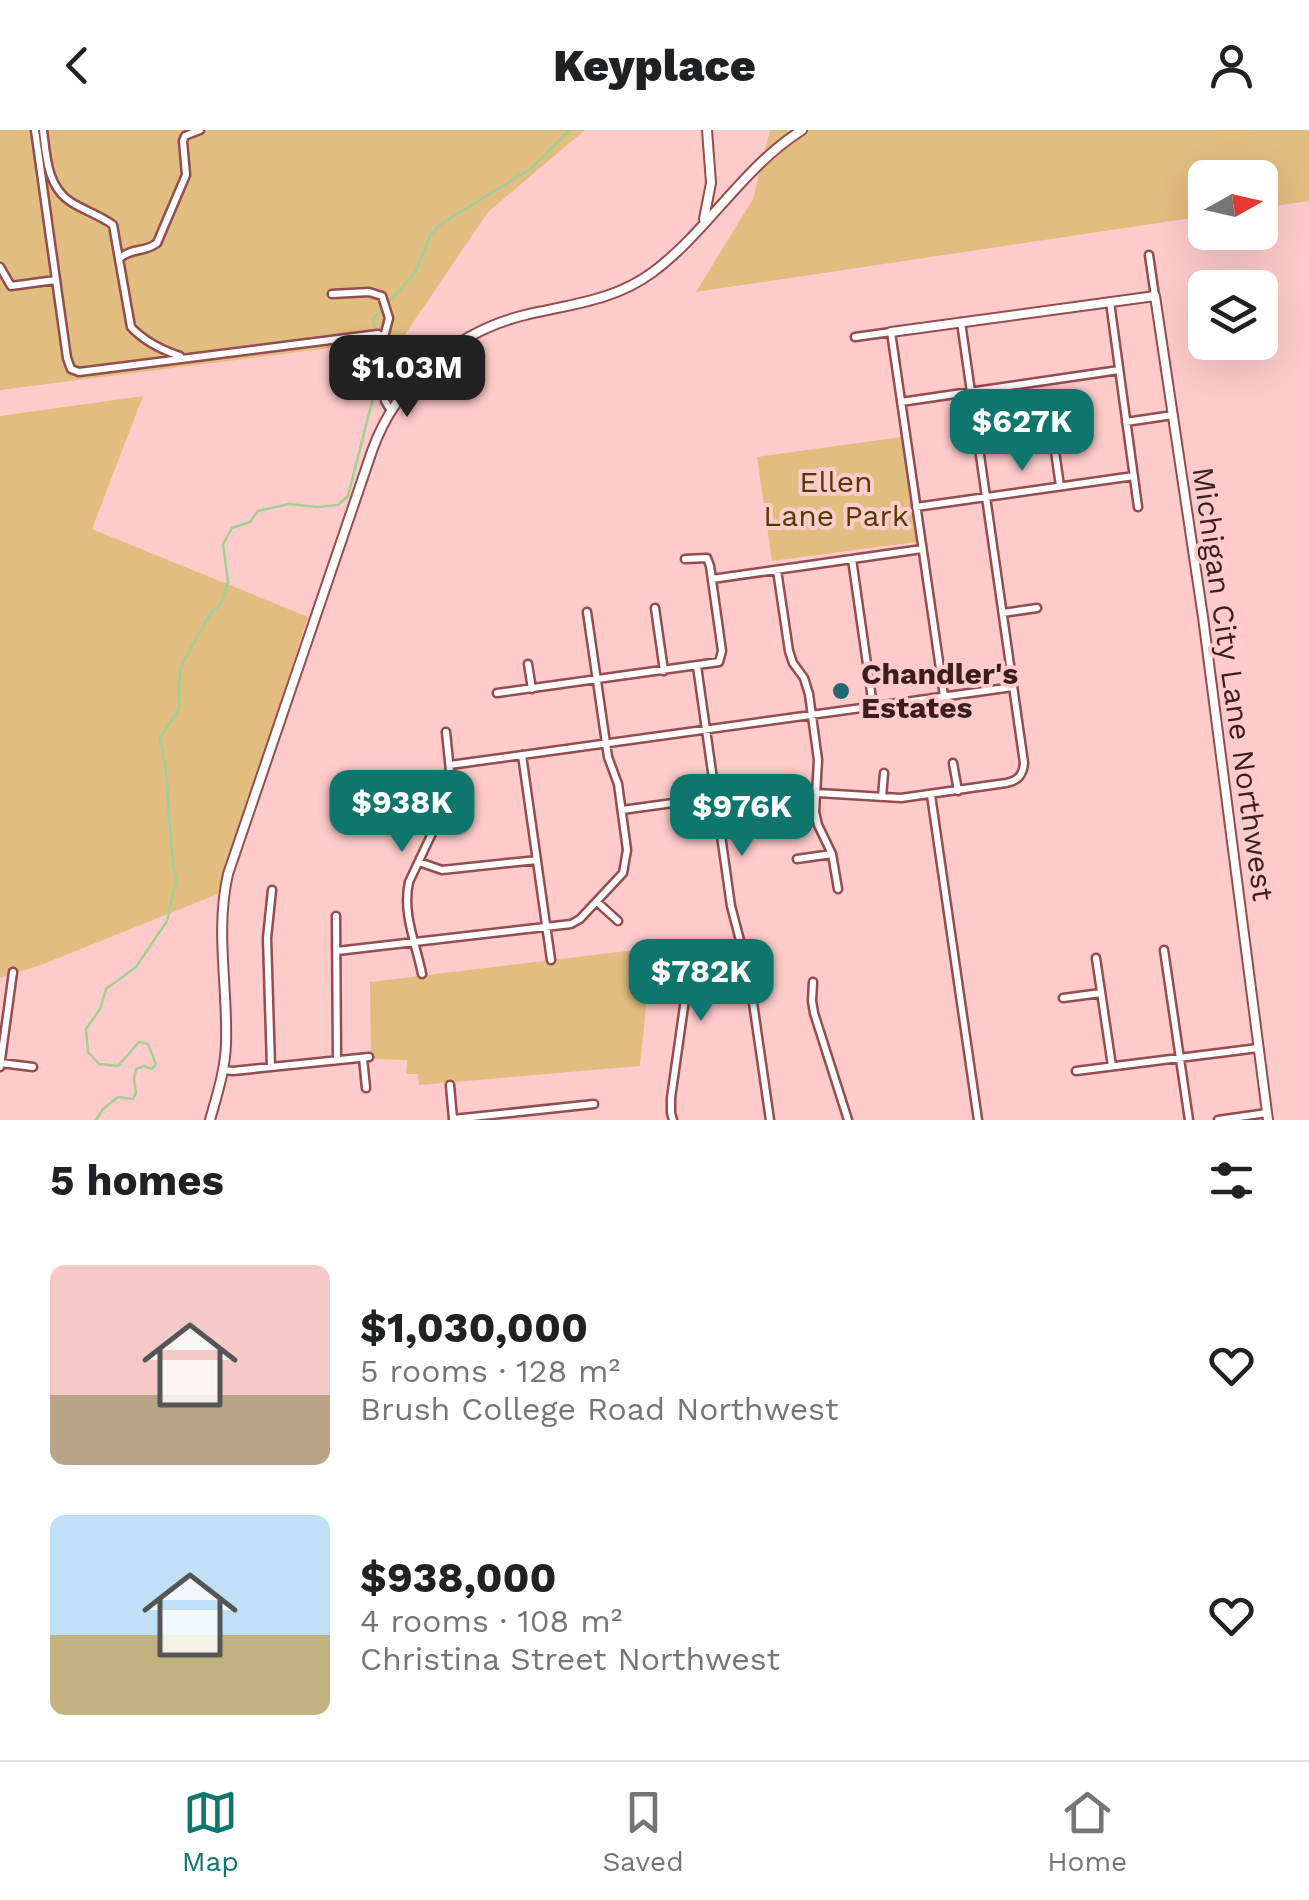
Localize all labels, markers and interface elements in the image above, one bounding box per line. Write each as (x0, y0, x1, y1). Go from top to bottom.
icon: back (50, 38, 105, 93)
icon: person (1204, 38, 1259, 93)
text: Keyplace (553, 39, 756, 92)
north arrow (1188, 160, 1278, 250)
map controls (1188, 160, 1278, 360)
button: layers (1188, 270, 1278, 360)
pin: $1.03M (326, 335, 488, 420)
text: $1.03M (351, 348, 463, 386)
pin: $627K (952, 389, 1092, 474)
text: $627K (972, 402, 1072, 440)
park label: Ellen Lane Park (763, 464, 909, 533)
street label: Michigan City Lane Northwest (1186, 465, 1281, 904)
place label: Chandler's Estates (861, 656, 1018, 725)
marker: Chandler's Estates (830, 680, 852, 702)
pin: $938K (332, 770, 472, 855)
pin: $976K (672, 774, 812, 859)
text: $938K (351, 783, 453, 821)
text: $976K (692, 787, 792, 825)
pin: $782K (631, 939, 771, 1024)
text: $782K (651, 952, 751, 990)
icon: filters (1204, 1153, 1259, 1208)
text: 5 homes (50, 1156, 224, 1205)
text: $1,030,000 (360, 1303, 588, 1352)
icon: home (130, 1305, 250, 1425)
icon: heart (1204, 1338, 1259, 1393)
text: 5 rooms · 128 m² (360, 1352, 620, 1390)
text: Brush College Road Northwest (360, 1390, 838, 1428)
text: $938,000 (360, 1553, 557, 1602)
icon: home (130, 1555, 250, 1675)
icon: heart (1204, 1588, 1259, 1643)
text: 4 rooms · 108 m² (360, 1602, 622, 1640)
text: Christina Street Northwest (360, 1640, 780, 1678)
tab: Map (182, 1785, 239, 1878)
tab: Saved (602, 1785, 684, 1878)
tab: Home (1047, 1785, 1127, 1878)

